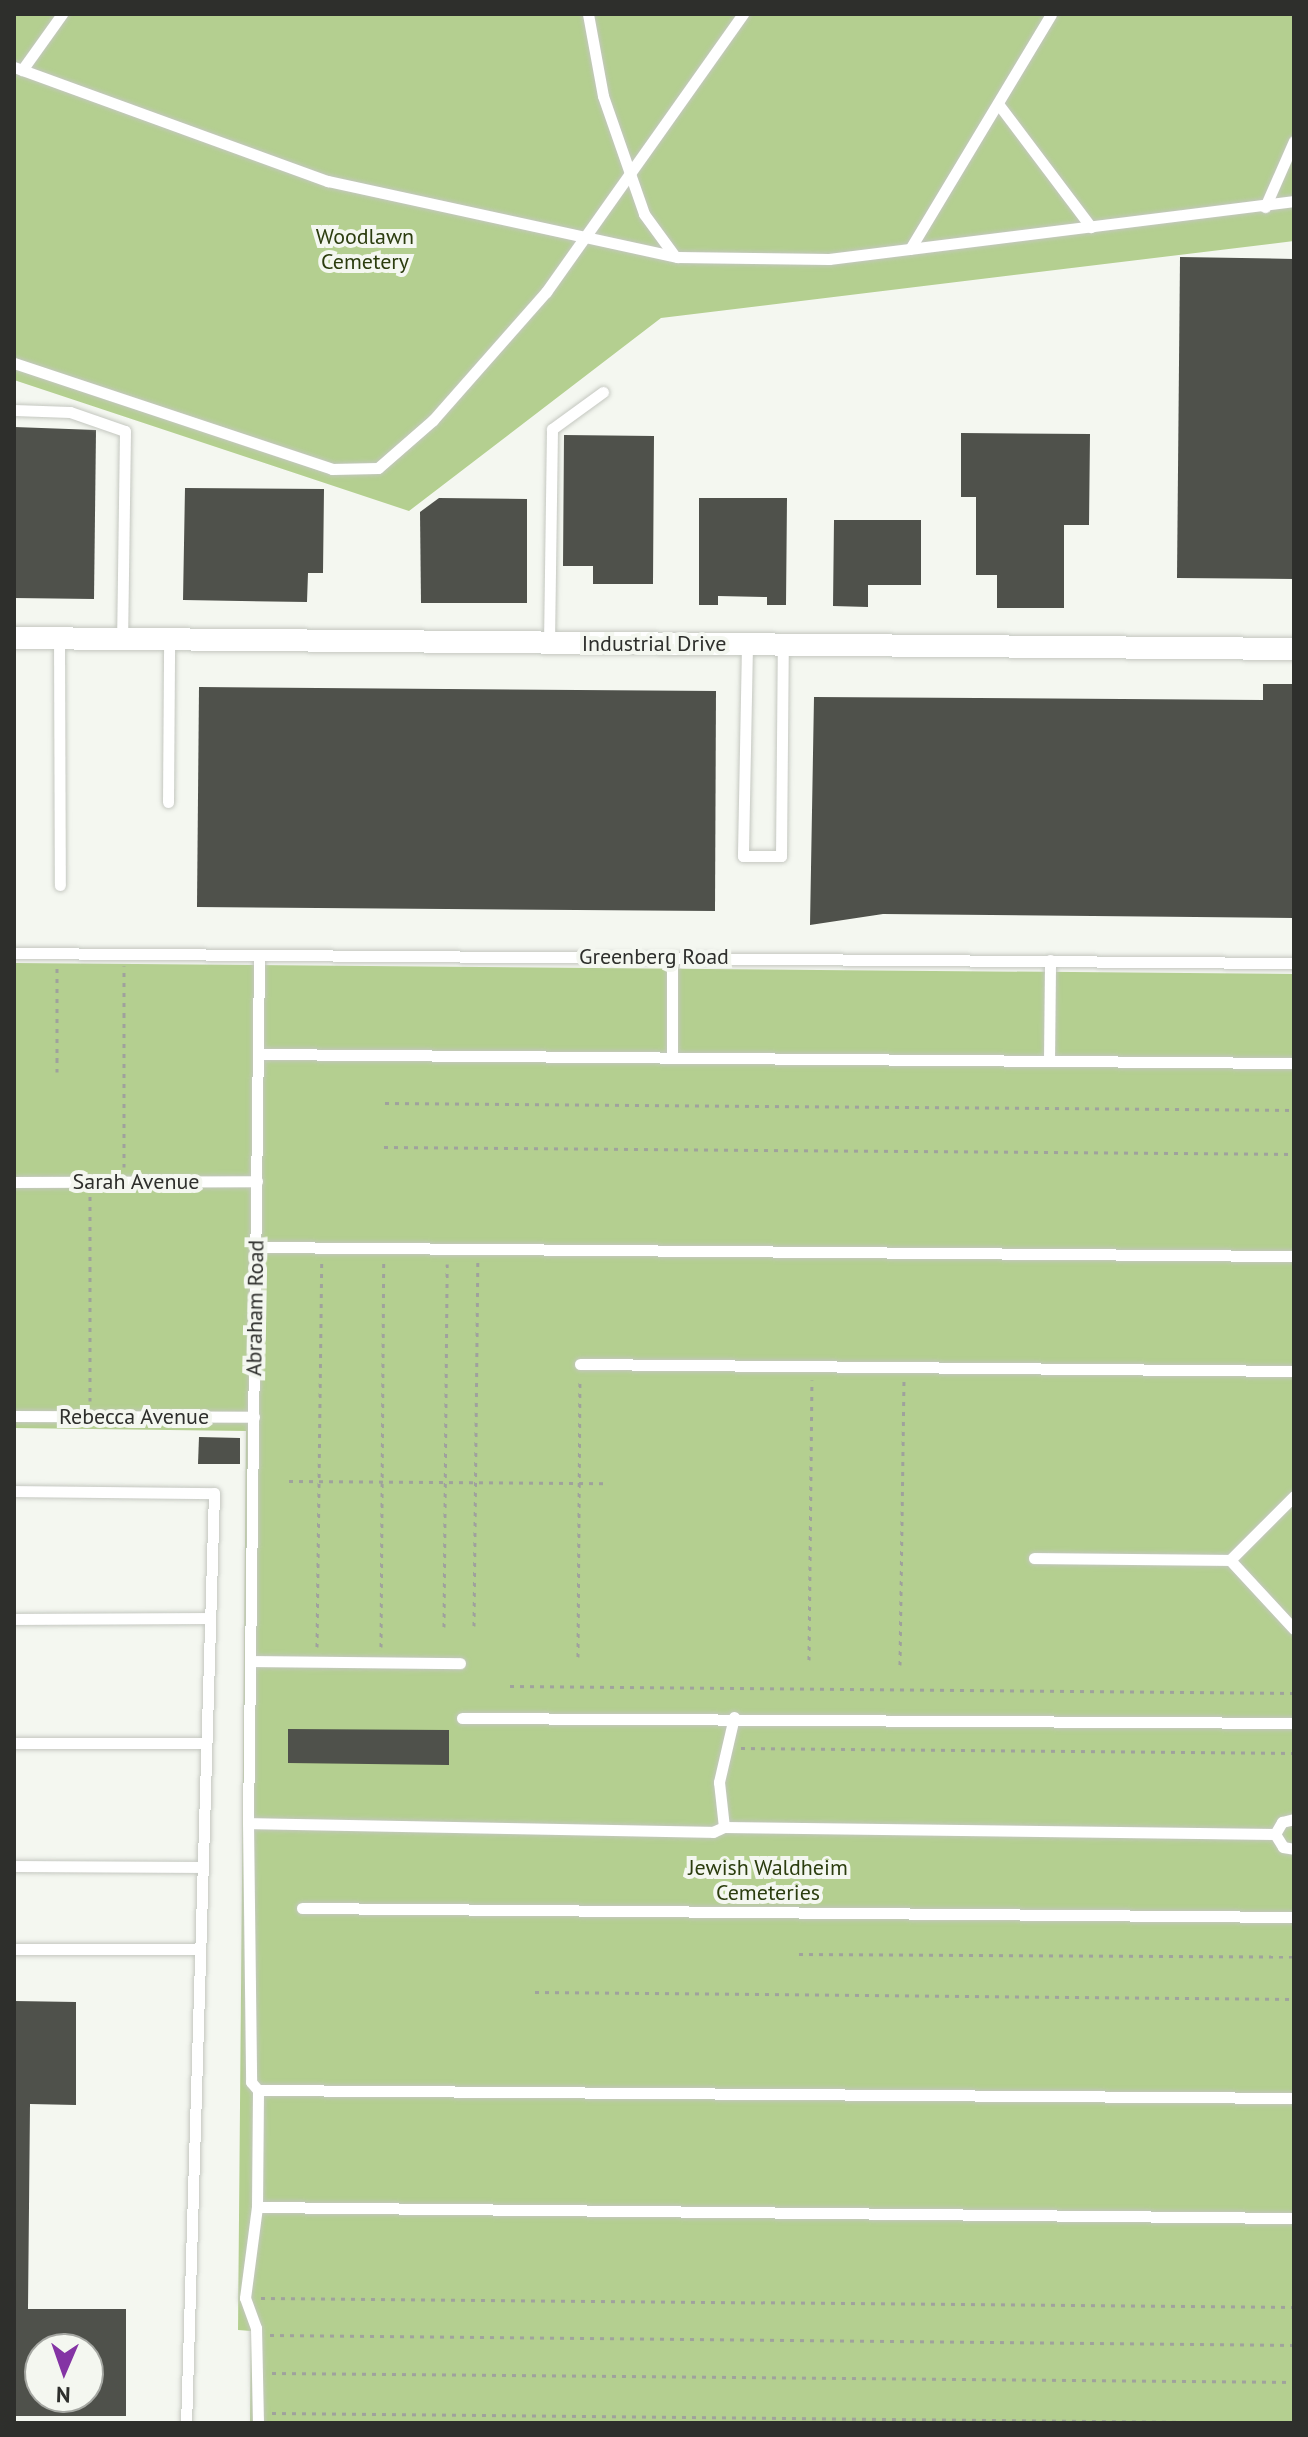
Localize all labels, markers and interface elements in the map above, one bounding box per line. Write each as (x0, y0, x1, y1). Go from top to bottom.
park label: Woodlawn Cemetery (316, 223, 414, 274)
street label: Industrial Drive (582, 631, 726, 657)
street label: Greenberg Road (579, 944, 729, 970)
street label: Sarah Avenue (72, 1169, 200, 1195)
street label: Abraham Road (241, 1240, 269, 1376)
street label: Rebecca Avenue (59, 1404, 209, 1430)
park label: Jewish Waldheim Cemeteries (688, 1854, 848, 1906)
north arrow (24, 2333, 104, 2413)
text: N (56, 2381, 71, 2409)

